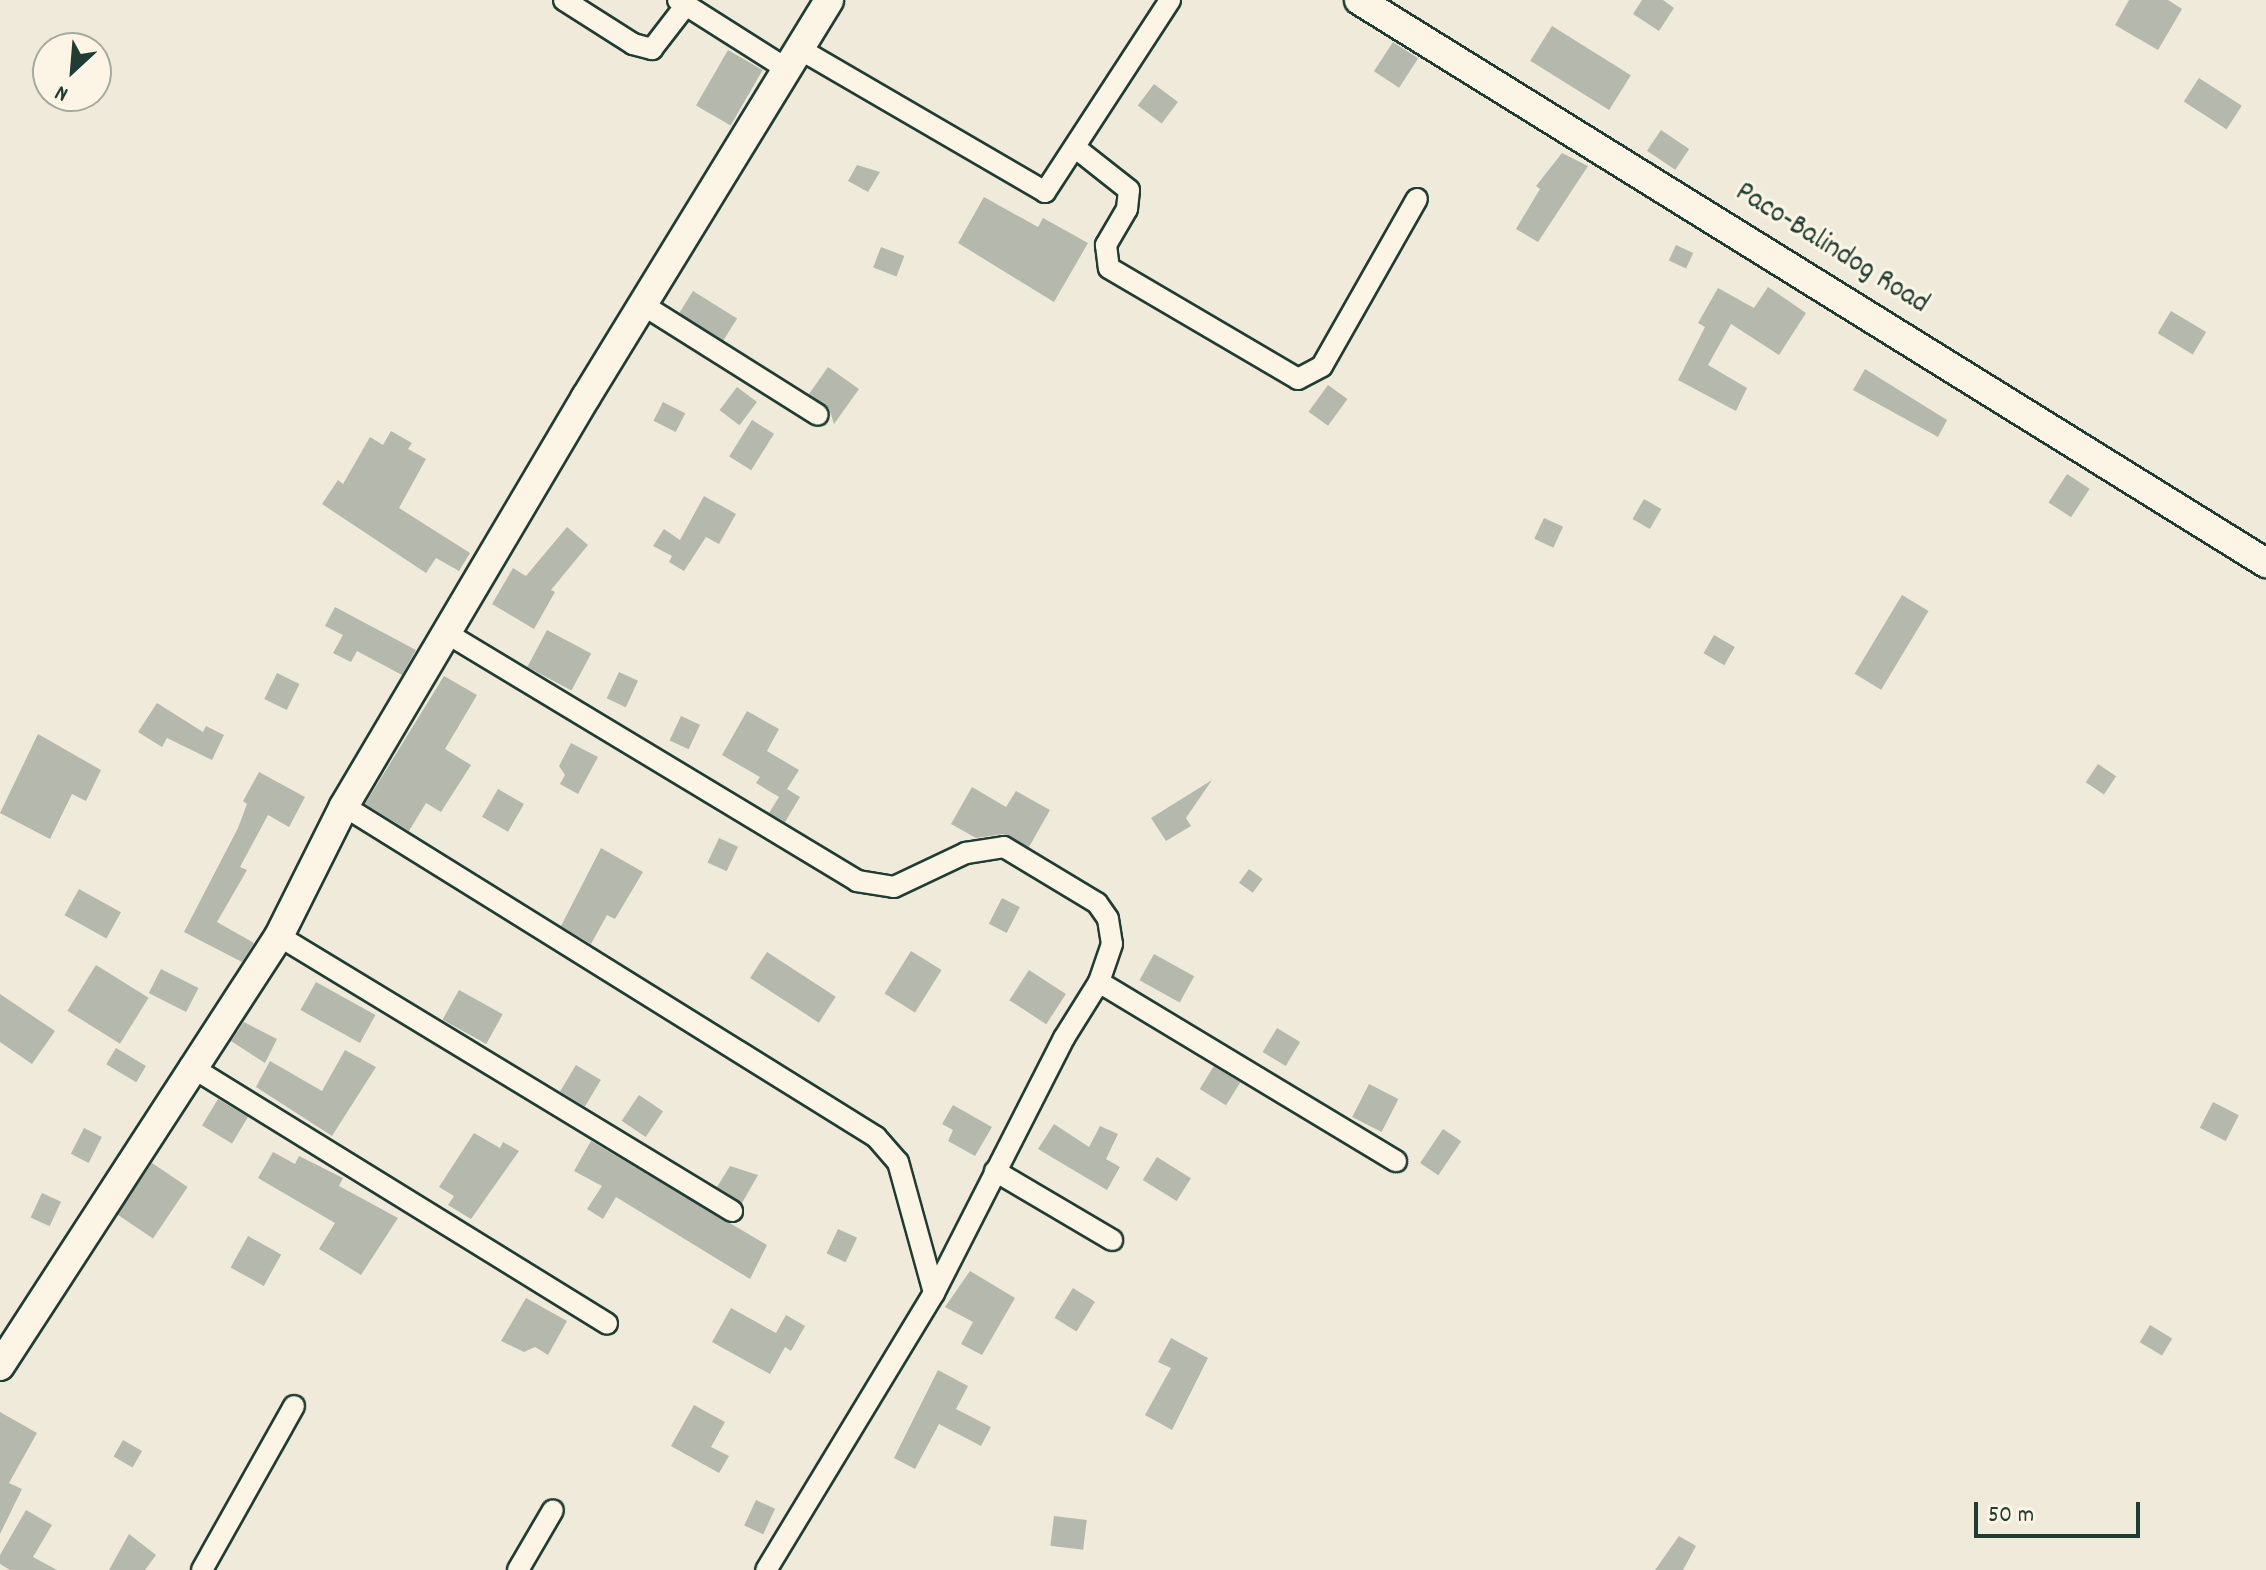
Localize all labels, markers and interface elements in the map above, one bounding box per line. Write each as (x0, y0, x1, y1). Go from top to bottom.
north arrow (32, 32, 112, 112)
text: N (50, 76, 74, 109)
street label: Paco-Balindog Road (1727, 176, 1935, 324)
scale bar (1978, 1486, 2144, 1536)
text: 50 m (1988, 1499, 2034, 1533)

